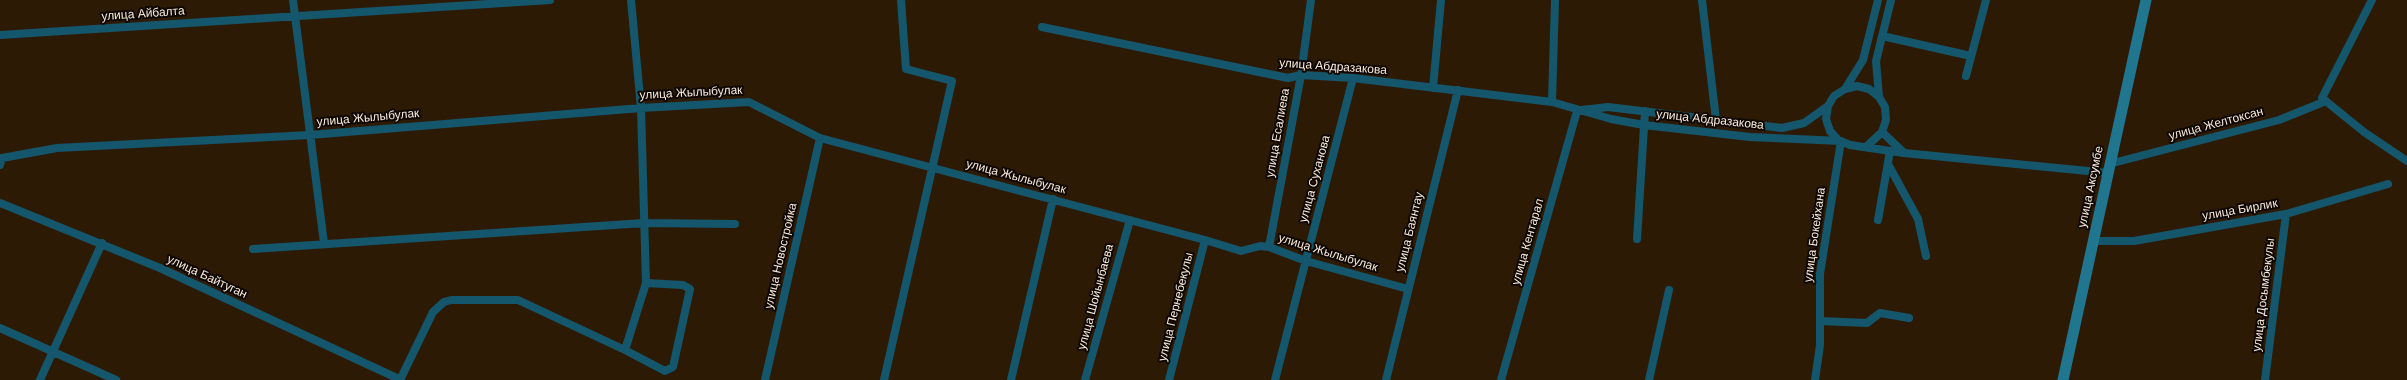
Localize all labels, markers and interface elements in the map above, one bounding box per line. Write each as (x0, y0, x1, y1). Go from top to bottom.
street label: улица Айбалта (101, 4, 185, 24)
street label: улица Абдразакова (1279, 56, 1387, 78)
street label: улица Жылыбулак (639, 83, 743, 103)
street label: улица Есалиева (1263, 87, 1293, 179)
street label: улица Желтоксан (2167, 104, 2265, 144)
street label: улица Жылыбулак (316, 106, 420, 130)
street label: улица Абдразакова (1656, 107, 1764, 133)
street label: улица Суханова (1296, 134, 1334, 224)
street label: улица Аксумбе (2075, 145, 2107, 229)
street label: улица Жылыбулак (964, 157, 1068, 197)
street label: улица Бокейхана (1801, 187, 1829, 283)
street label: улица Баянтау (1393, 191, 1427, 273)
street label: улица Бирлик (2201, 196, 2279, 224)
street label: улица Кентарал (1509, 197, 1547, 287)
street label: улица Новостройка (762, 202, 800, 310)
street label: улица Жылыбулак (1277, 231, 1379, 275)
street label: улица Досымбекулы (2250, 237, 2278, 353)
street label: улица Шойынбаева (1075, 243, 1117, 351)
street label: улица Пернебекулы (1156, 251, 1196, 363)
street label: улица Байтуган (165, 252, 249, 302)

